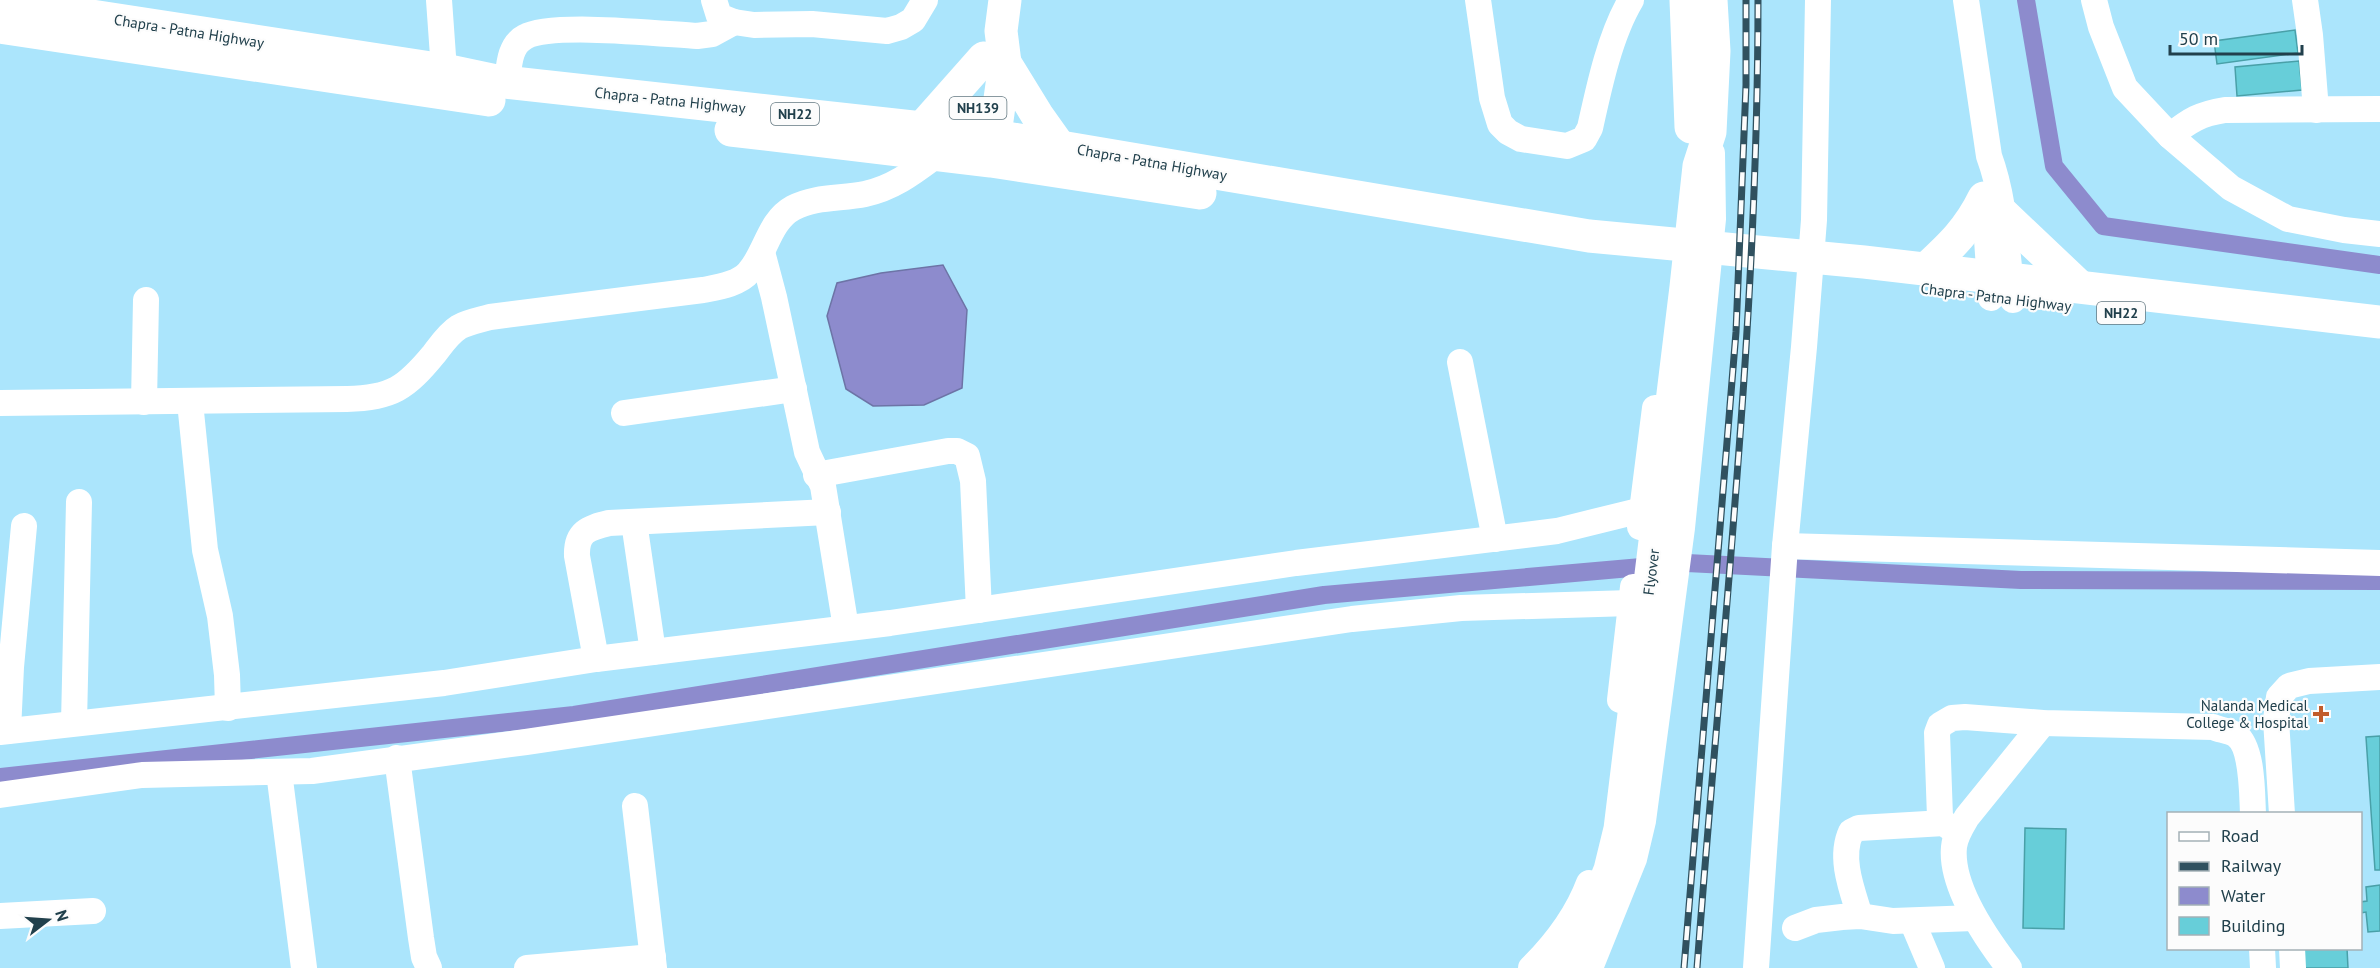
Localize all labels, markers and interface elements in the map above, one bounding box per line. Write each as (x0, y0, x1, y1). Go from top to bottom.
street label: Chapra - Patna Highway (113, 10, 265, 52)
scale bar (2170, 18, 2302, 56)
text: 50 m (2179, 27, 2218, 50)
street label: Chapra - Patna Highway (594, 83, 746, 117)
road number: NH139 (950, 97, 1006, 119)
road number: NH22 (771, 103, 819, 125)
street label: Chapra - Patna Highway (1076, 139, 1228, 185)
street label: Chapra - Patna Highway (1920, 278, 2072, 316)
road number: NH22 (2097, 302, 2145, 324)
street label: Flyover (1639, 548, 1663, 596)
place label: Nalanda Medical College & Hospital (2186, 696, 2309, 732)
marker: Nalanda Medical College & Hospital (2312, 705, 2330, 723)
legend (2167, 812, 2362, 950)
text: Road (2221, 824, 2259, 847)
text: Railway (2221, 854, 2282, 877)
text: Water (2221, 884, 2265, 907)
north arrow (18, 890, 78, 950)
text: N (51, 908, 73, 924)
text: Building (2221, 914, 2285, 937)

